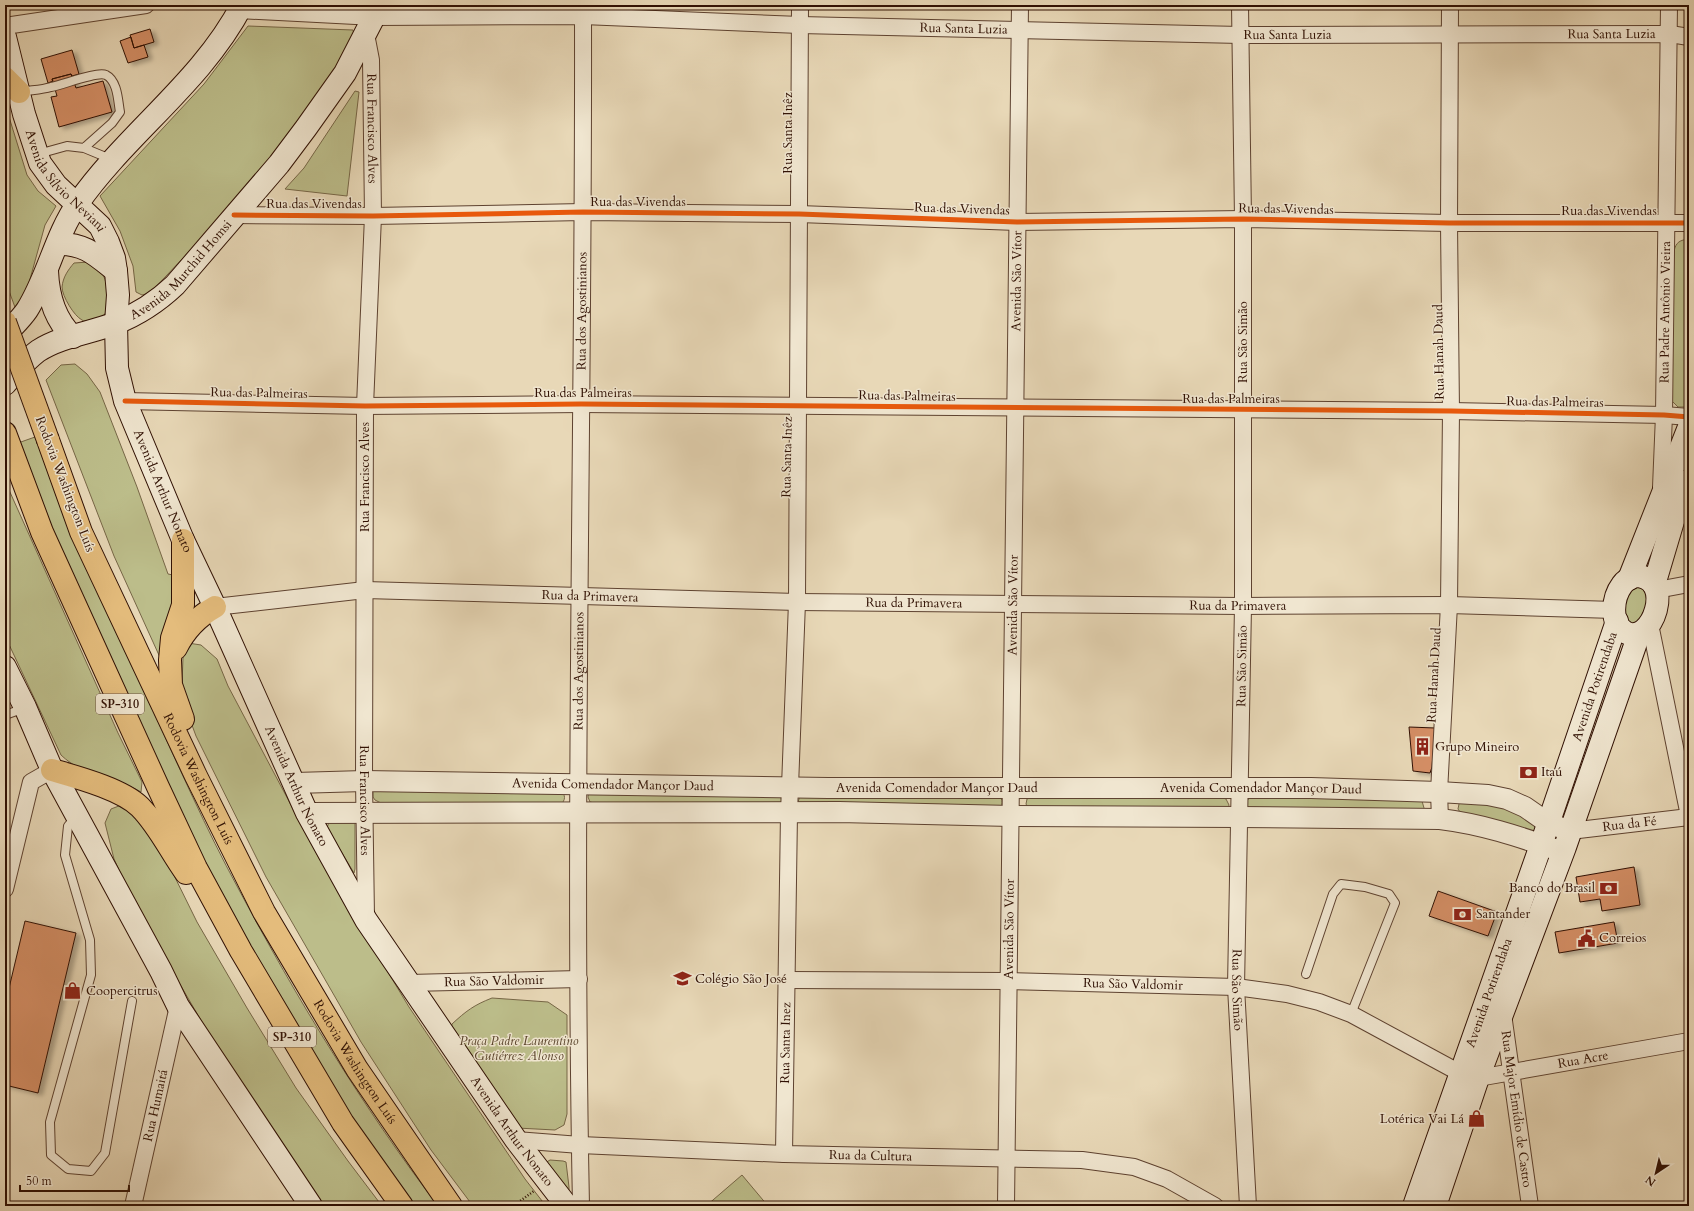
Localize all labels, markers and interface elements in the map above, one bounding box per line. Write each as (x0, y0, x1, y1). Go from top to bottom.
street label: Rua Santa Luzia (919, 19, 1008, 39)
street label: Rua Santa Luzia (1567, 25, 1656, 43)
street label: Rua Santa Luzia (1243, 26, 1332, 44)
street label: Rua Francisco Alves (362, 73, 382, 184)
street label: Rua Santa Inêz (779, 92, 797, 174)
street label: Avenida Sílvio Neviani (21, 128, 111, 235)
street label: Rua das Vivendas (590, 193, 686, 211)
street label: Rua das Vivendas (266, 195, 362, 213)
street label: Rua das Vivendas (914, 198, 1010, 220)
street label: Rua das Vivendas (1238, 199, 1334, 219)
street label: Rua das Vivendas (1561, 202, 1657, 220)
street label: Avenida Murchid Homsi (127, 216, 236, 324)
street label: Avenida São Vítor (1007, 230, 1026, 331)
street label: Rua Padre Antônio Vieira (1655, 240, 1675, 383)
street label: Rua dos Agostinianos (573, 252, 591, 370)
street label: Rua São Simão (1234, 301, 1252, 383)
street label: Rua Hanah Daud (1429, 304, 1449, 400)
street label: Rua das Palmeiras (210, 383, 308, 403)
street label: Rua das Palmeiras (534, 384, 632, 402)
street label: Rua das Palmeiras (858, 386, 956, 406)
street label: Rua das Palmeiras (1182, 390, 1280, 408)
street label: Rua das Palmeiras (1506, 392, 1604, 412)
street label: Rodovia Washington Luís (31, 413, 99, 555)
street label: Rua Santa Inêz (777, 416, 797, 498)
street label: Rua Francisco Alves (356, 422, 374, 532)
street label: Avenida Arthur Nonato (129, 427, 197, 555)
street label: Avenida São Vítor (1003, 554, 1023, 655)
street label: Rua da Primavera (541, 586, 639, 607)
street label: Rua da Primavera (865, 594, 963, 612)
street label: Rua da Primavera (1189, 597, 1287, 615)
street label: Rua dos Agostinianos (570, 612, 588, 730)
street label: Rua São Simão (1232, 625, 1252, 707)
street label: Rua Hanah Daud (1423, 627, 1445, 723)
street label: Avenida Potirendaba (1568, 629, 1622, 744)
road number: SP-310 (96, 694, 144, 714)
street label: Rodovia Washington Luís (159, 710, 238, 848)
street label: Avenida Arthur Nonato (260, 723, 333, 850)
building icon: Grupo Mineiro (1412, 737, 1432, 757)
place label: Grupo Mineiro (1435, 738, 1519, 756)
street label: Rua Francisco Alves (355, 745, 374, 856)
bank icon: Itaú (1518, 762, 1538, 782)
place label: Itaú (1541, 763, 1562, 781)
street label: Avenida Comendador Mançor Daud (512, 774, 714, 795)
street label: Avenida Comendador Mançor Daud (836, 779, 1038, 797)
street label: Avenida Comendador Mançor Daud (1160, 779, 1362, 799)
street label: Rua da Fé (1601, 812, 1658, 836)
street label: Avenida São Vítor (1000, 878, 1019, 979)
bank icon: Banco do Brasil (1598, 878, 1618, 898)
place label: Banco do Brasil (1509, 879, 1596, 897)
bank icon: Santander (1453, 904, 1473, 924)
place label: Santander (1476, 905, 1530, 923)
public building icon: Correios (1576, 928, 1596, 948)
place label: Correios (1599, 929, 1646, 947)
street label: Avenida Potirendaba (1462, 935, 1517, 1050)
street label: Rua São Simão (1227, 949, 1247, 1031)
school or university icon: Colégio São José (672, 969, 692, 989)
place label: Colégio São José (695, 970, 787, 988)
street label: Rua São Valdomir (444, 971, 544, 991)
street label: Rua São Valdomir (1083, 974, 1183, 995)
shop icon: Coopercitrus (63, 981, 83, 1001)
place label: Coopercitrus (86, 982, 157, 1000)
street label: Rodovia Washington Luís (309, 996, 401, 1128)
street label: Rua Santa Inez (776, 1002, 795, 1084)
road number: SP-310 (268, 1027, 316, 1047)
street label: Rua Major Emídio de Castro (1496, 1030, 1536, 1189)
park label: Praça Padre Laurentino Gutiérrez Alonso (459, 1032, 579, 1065)
street label: Rua Acre (1556, 1046, 1610, 1073)
street label: Rua Humaitá (139, 1067, 173, 1143)
street label: Avenida Arthur Nonato (466, 1073, 558, 1190)
shop icon: Lotérica Vai Lá (1467, 1109, 1487, 1129)
place label: Lotérica Vai Lá (1380, 1110, 1464, 1128)
street label: Rua da Cultura (829, 1146, 913, 1166)
north arrow (1636, 1153, 1676, 1193)
scale bar (20, 1167, 129, 1193)
text: N (1642, 1172, 1659, 1190)
text: 50 m (26, 1173, 53, 1189)

